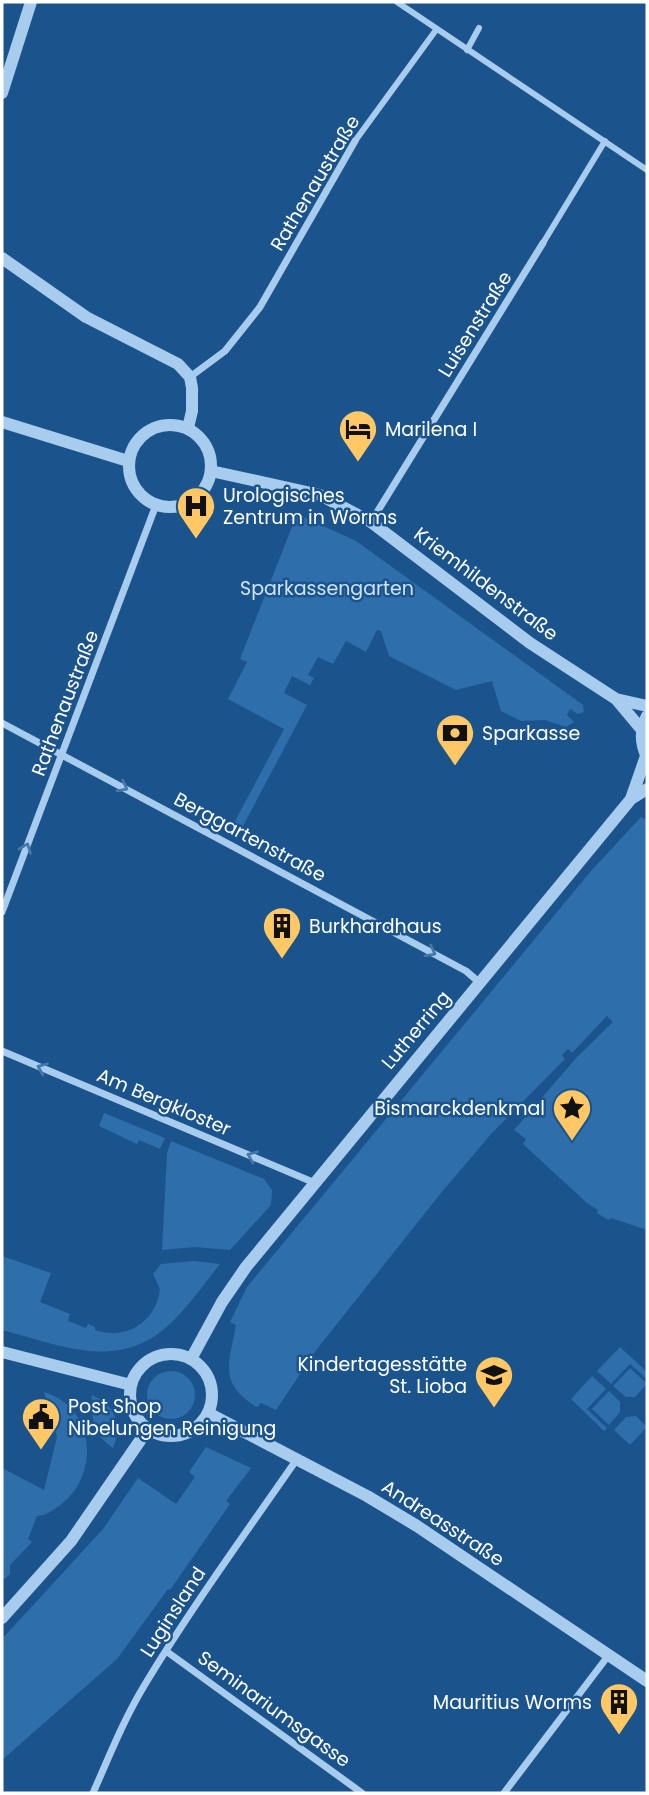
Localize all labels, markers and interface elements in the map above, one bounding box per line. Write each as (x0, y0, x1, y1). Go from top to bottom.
street label: Rathenaustraße (264, 110, 366, 256)
street label: Luisenstraße (432, 266, 518, 382)
hotel icon: Marilena I (337, 408, 379, 463)
place label: Marilena I (385, 416, 477, 443)
place label: Urologisches Zentrum in Worms (223, 482, 397, 531)
hospital icon: Urologisches Zentrum in Worms (175, 485, 217, 540)
street label: Kriemhildenstraße (408, 521, 564, 647)
park label: Sparkassengarten (240, 575, 414, 602)
street label: Rathenaustraße (25, 626, 105, 780)
bank icon: Sparkasse (434, 712, 476, 767)
place label: Sparkasse (482, 720, 580, 747)
one-way arrow (115, 779, 128, 792)
street label: Berggartenstraße (169, 786, 331, 888)
one-way arrow (18, 843, 32, 855)
building icon: Burkhardhaus (261, 905, 303, 960)
place label: Burkhardhaus (309, 913, 442, 940)
one-way arrow (424, 944, 436, 957)
street label: Lutherring (375, 985, 457, 1075)
one-way arrow (37, 1062, 50, 1076)
street label: Am Bergkloster (93, 1062, 235, 1142)
place icon: Bismarckdenkmal (551, 1087, 593, 1142)
place label: Bismarckdenkmal (374, 1095, 545, 1122)
one-way arrow (247, 1151, 259, 1165)
place label: Kindertagesstätte St. Lioba (297, 1351, 467, 1400)
school or university icon: Kindertagesstätte St. Lioba (473, 1354, 515, 1409)
place label: Post Shop Nibelungen Reinigung (68, 1393, 276, 1442)
public building icon: Post Shop Nibelungen Reinigung (20, 1396, 62, 1451)
street label: Andreasstraße (377, 1473, 509, 1573)
street label: Luginsland (134, 1562, 212, 1662)
street label: Seminariumsgasse (192, 1644, 356, 1774)
building icon: Mauritius Worms (598, 1681, 640, 1736)
place label: Mauritius Worms (433, 1689, 592, 1716)

